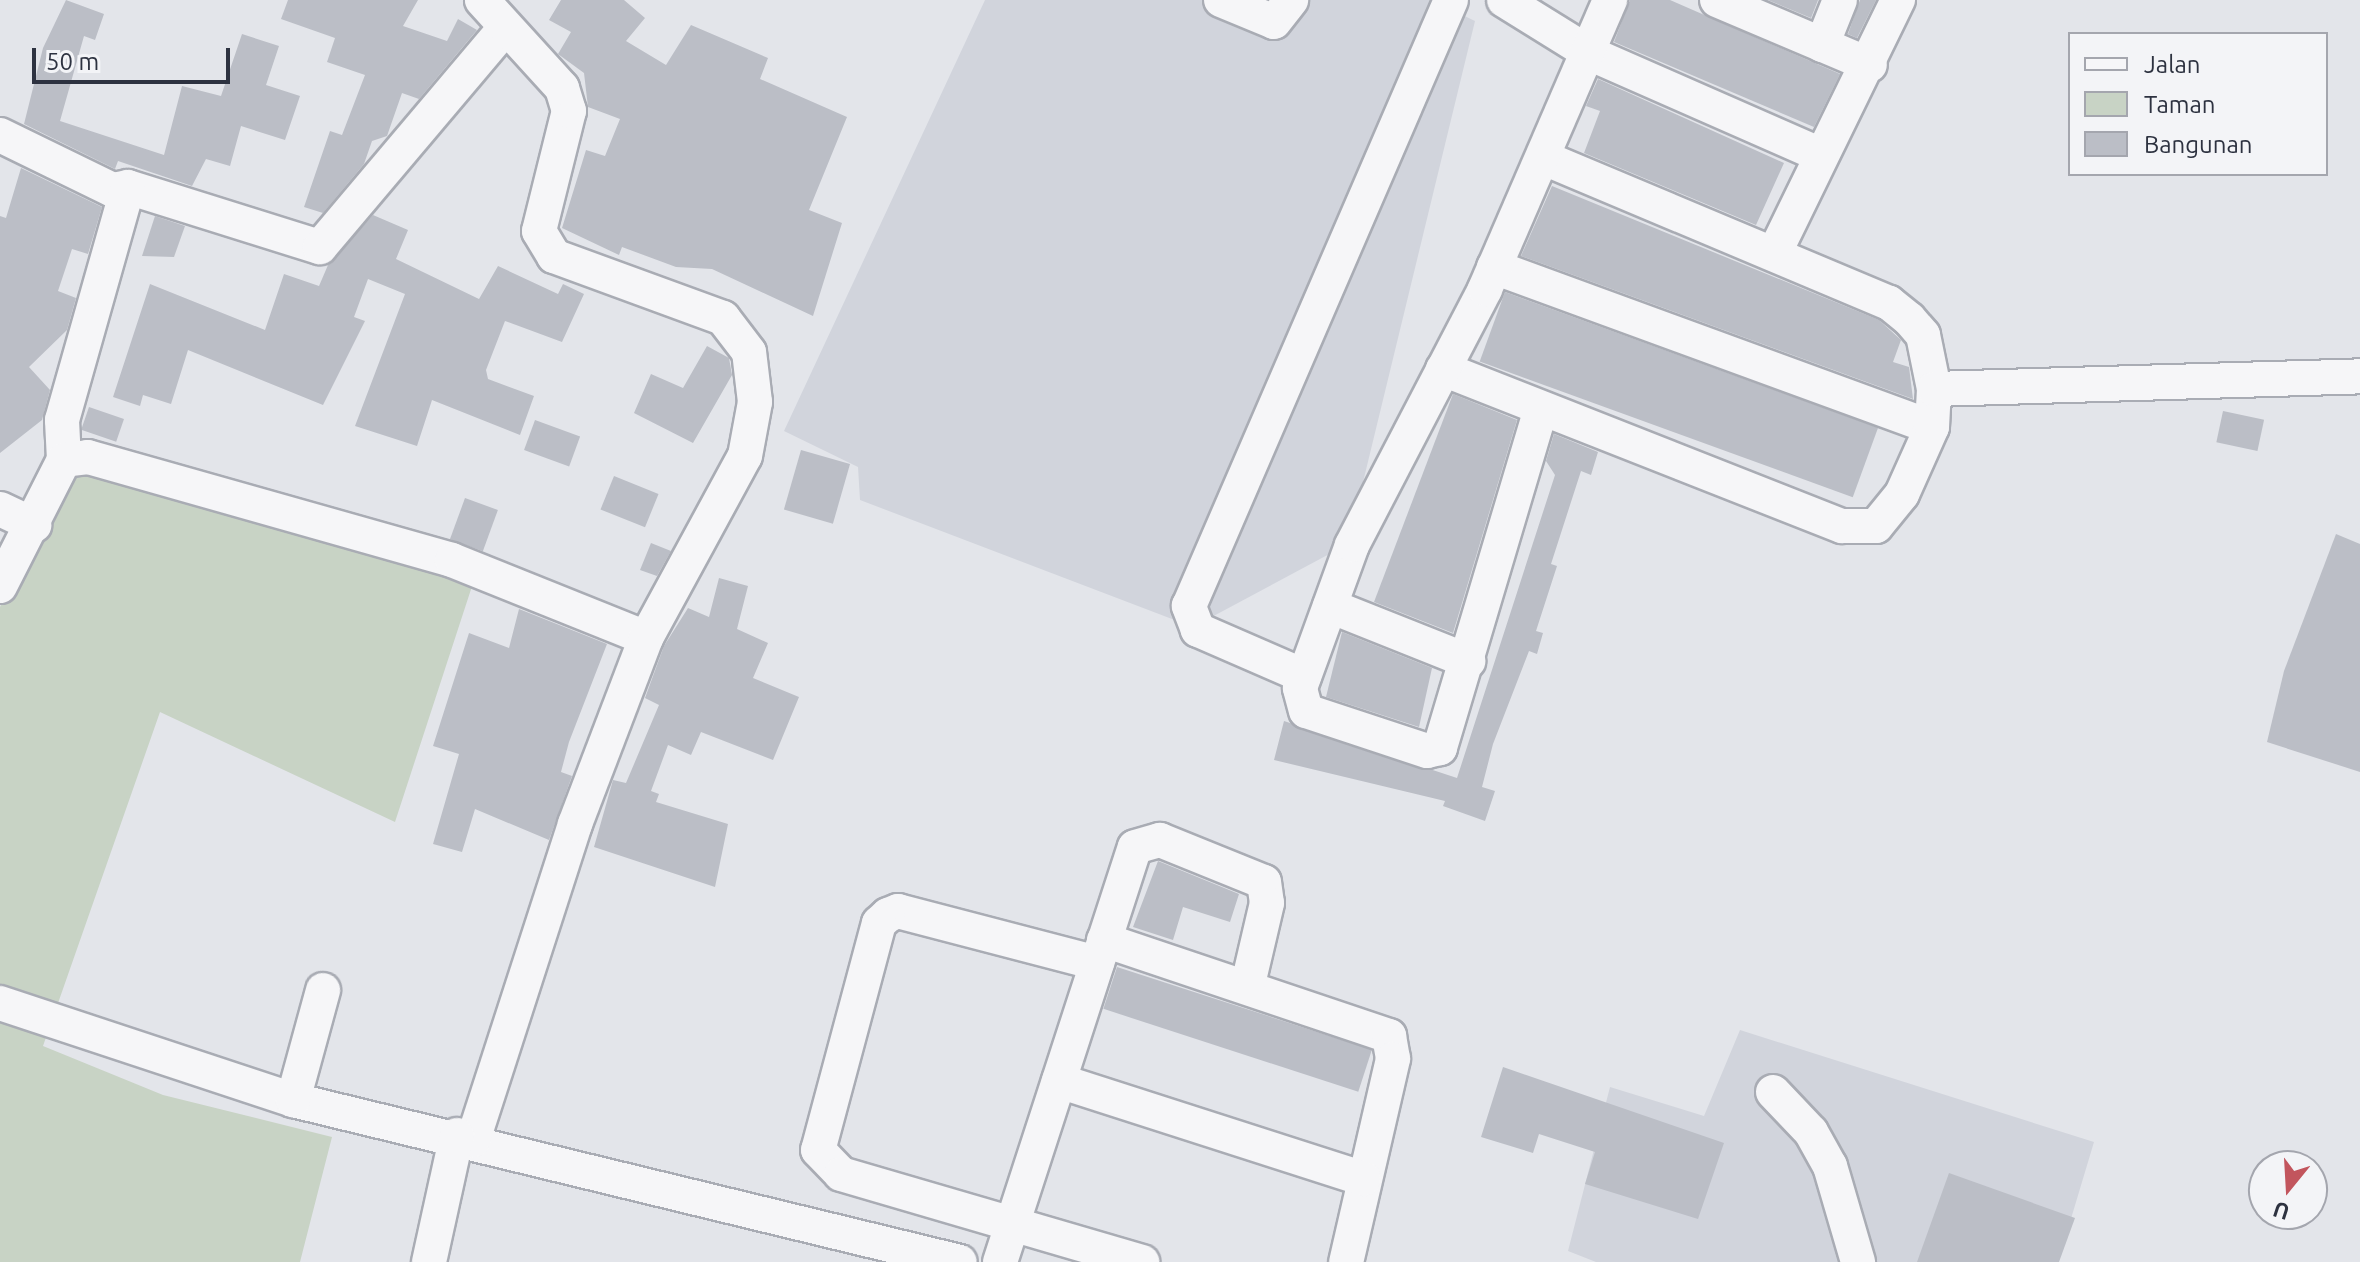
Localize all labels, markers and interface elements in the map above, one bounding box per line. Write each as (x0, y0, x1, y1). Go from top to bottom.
scale bar (36, 32, 234, 82)
legend (2068, 32, 2328, 176)
text: 50 m (46, 48, 99, 75)
text: Jalan (2144, 51, 2201, 78)
text: Taman (2144, 91, 2216, 118)
text: Bangunan (2144, 131, 2253, 158)
north arrow (2248, 1150, 2328, 1230)
text: U (2270, 1197, 2292, 1226)

